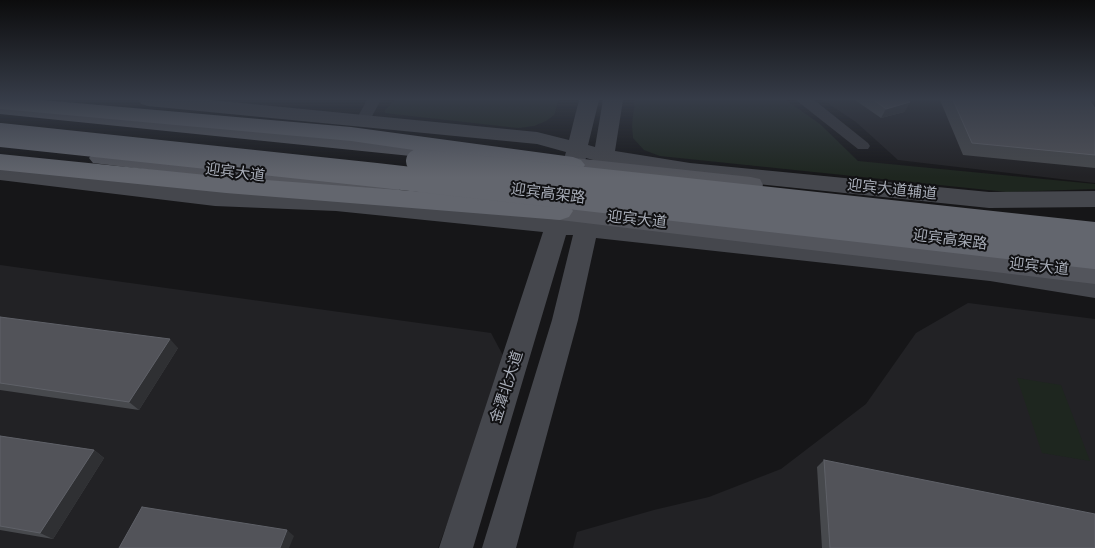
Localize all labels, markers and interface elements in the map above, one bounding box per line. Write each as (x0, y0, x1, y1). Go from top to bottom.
street label: 迎宾大道 (204, 160, 266, 186)
street label: 迎宾大道辅道 (846, 176, 938, 204)
street label: 迎宾高架路 (510, 180, 586, 208)
street label: 迎宾大道 (606, 208, 668, 232)
street label: 迎宾高架路 (912, 226, 988, 254)
street label: 迎宾大道 (1008, 255, 1070, 279)
street label: 金潭北大道 (487, 349, 527, 425)

